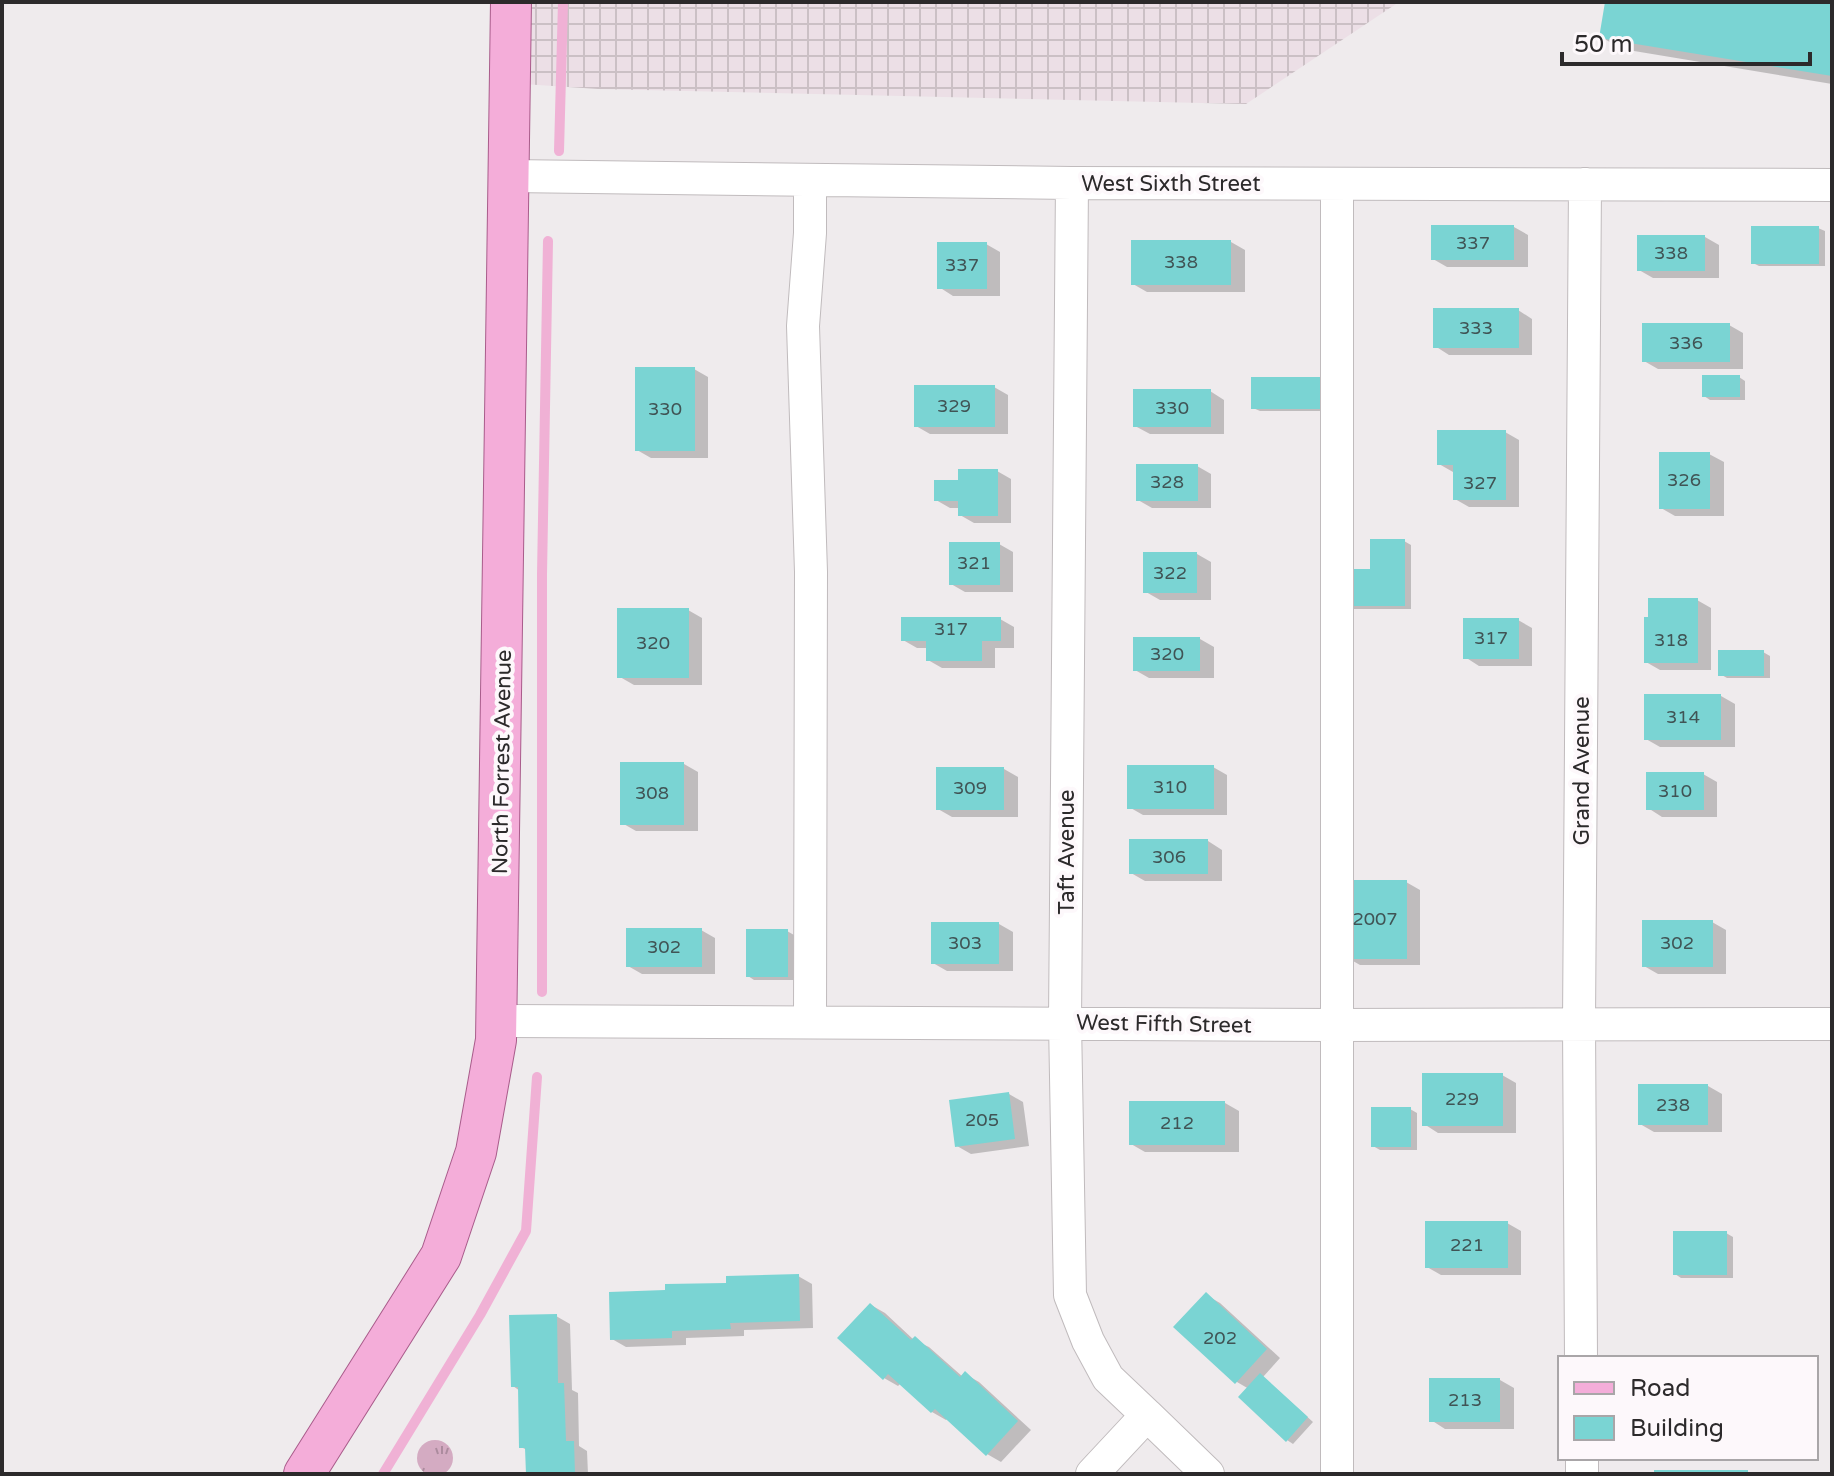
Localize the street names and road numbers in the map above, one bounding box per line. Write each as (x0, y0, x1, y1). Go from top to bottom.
street label: West Sixth Street (1081, 171, 1261, 197)
street label: North Forrest Avenue (487, 649, 517, 875)
street label: Grand Avenue (1569, 696, 1595, 846)
street label: Taft Avenue (1054, 790, 1080, 914)
street label: West Fifth Street (1076, 1009, 1252, 1039)

